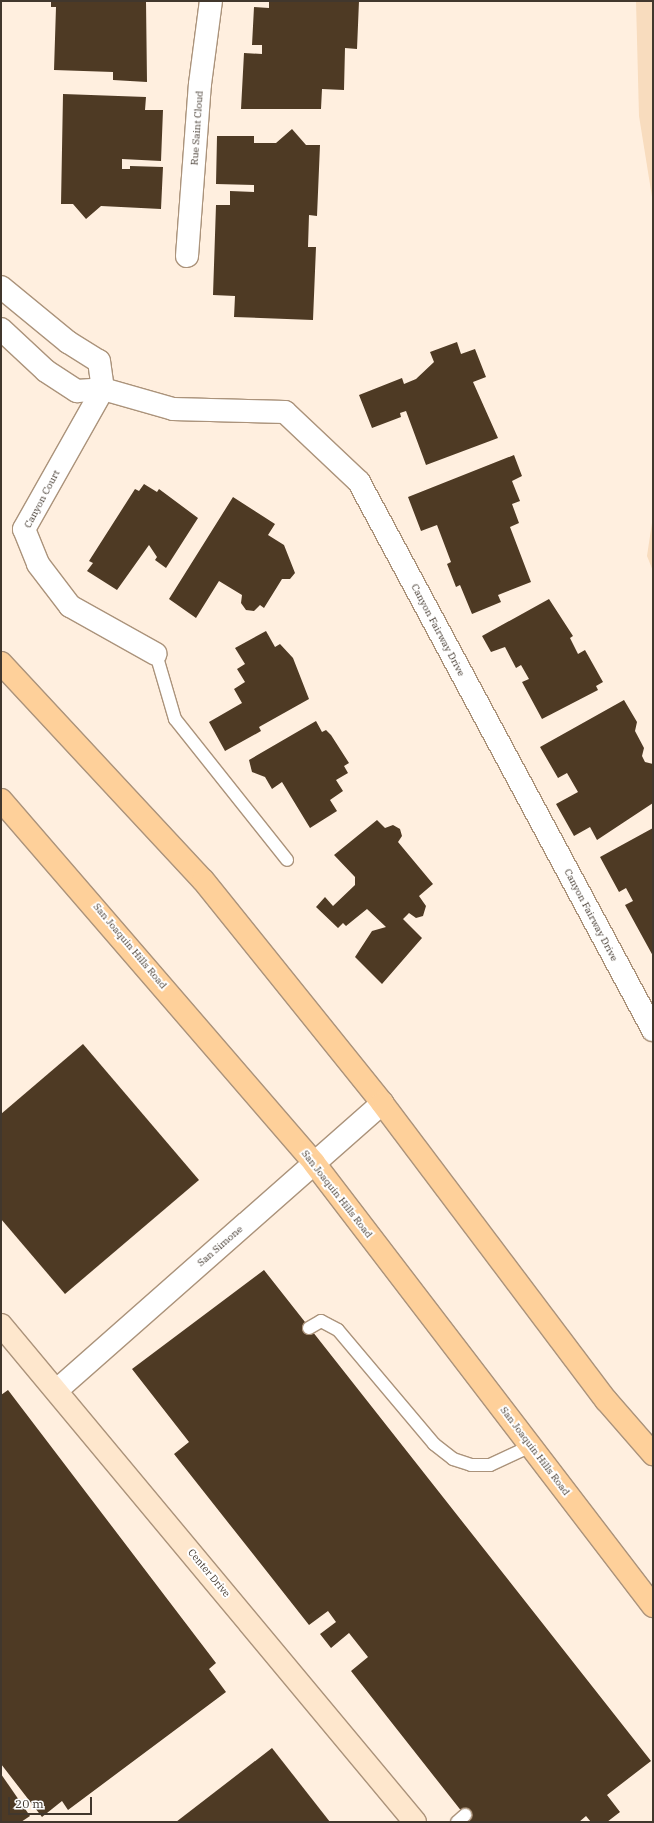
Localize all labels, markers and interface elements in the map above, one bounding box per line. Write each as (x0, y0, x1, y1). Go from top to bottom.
street label: Rue Saint Cloud (188, 90, 206, 166)
street label: Canyon Court (22, 468, 62, 530)
street label: Canyon Fairway Drive (409, 582, 467, 678)
street label: Canyon Fairway Drive (562, 867, 620, 963)
street label: San Joaquin Hills Road (91, 901, 169, 991)
street label: San Joaquin Hills Road (299, 1148, 375, 1240)
street label: San Simone (195, 1223, 245, 1269)
street label: San Joaquin Hills Road (498, 1404, 572, 1498)
street label: Center Drive (185, 1547, 233, 1599)
scale bar (10, 1789, 94, 1815)
text: 20 m (15, 1796, 44, 1811)

